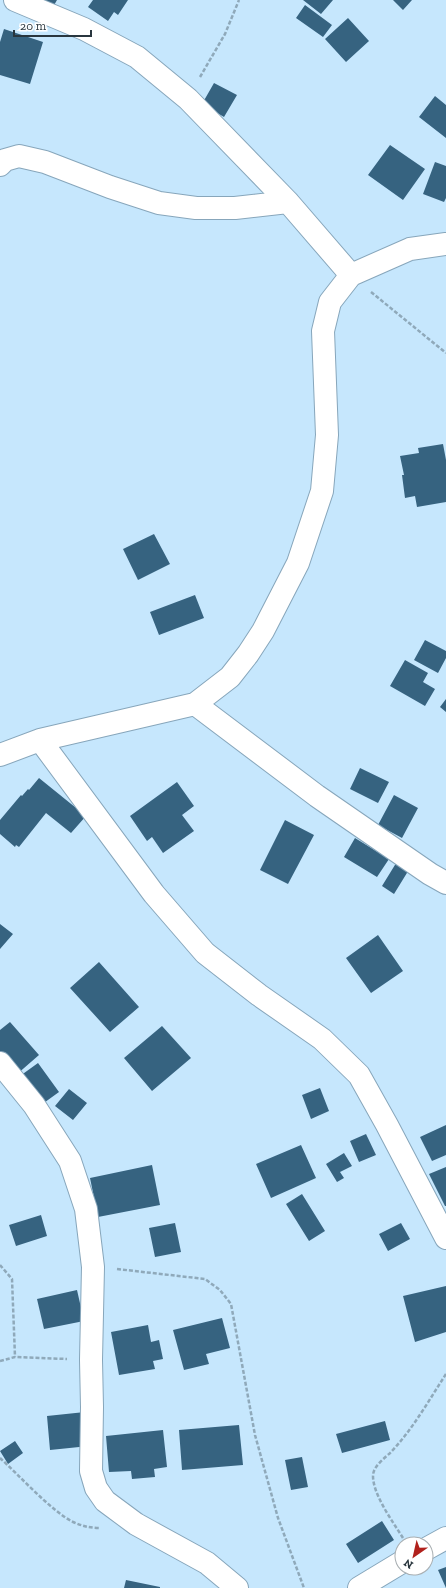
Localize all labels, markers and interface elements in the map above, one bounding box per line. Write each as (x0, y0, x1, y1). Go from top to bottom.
scale bar (14, 12, 91, 38)
text: 20 m (20, 19, 47, 33)
north arrow (394, 1536, 434, 1576)
text: N (401, 1556, 416, 1572)

